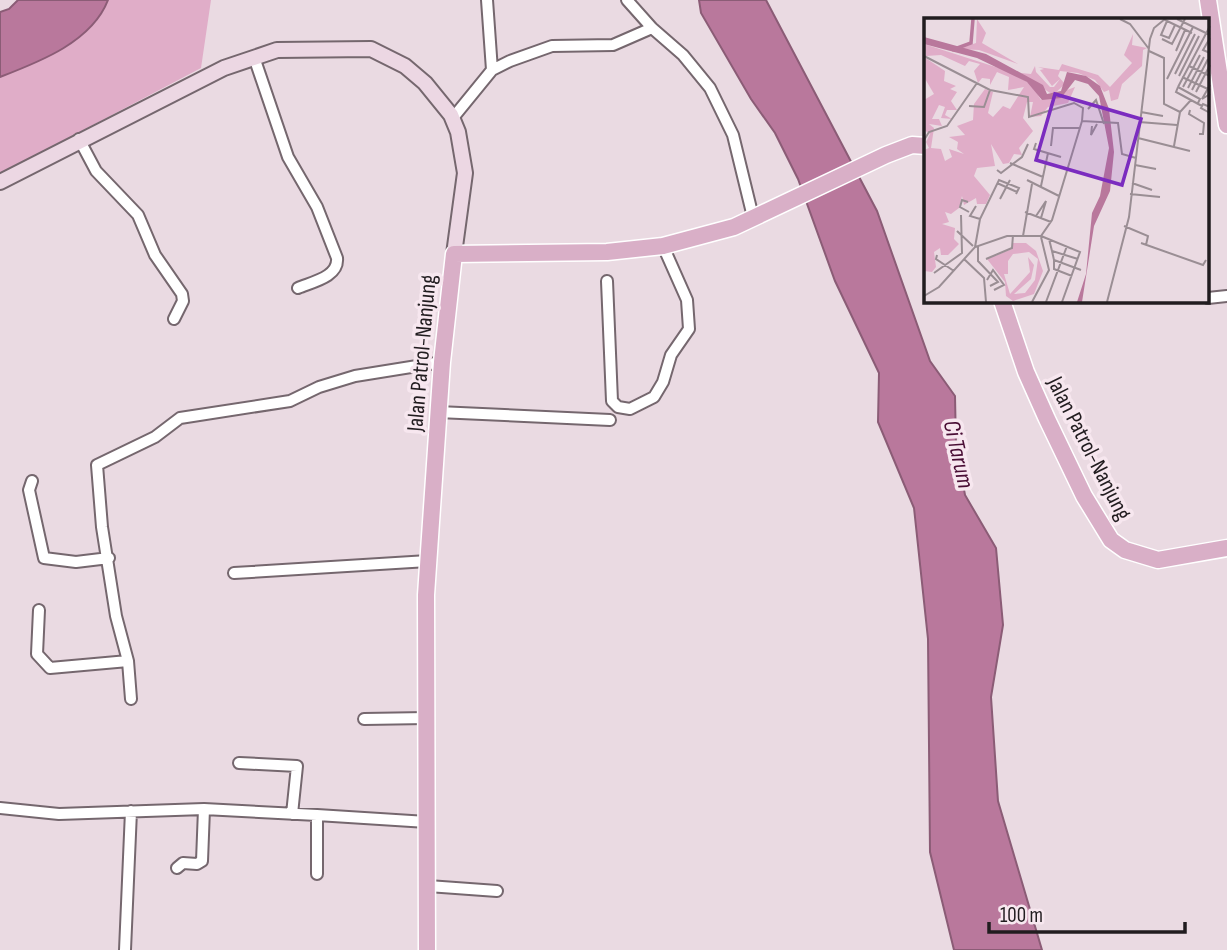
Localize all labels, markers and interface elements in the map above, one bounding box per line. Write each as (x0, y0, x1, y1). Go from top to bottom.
inset map (924, 18, 1210, 303)
street label: Jalan Patrol-Nanjung (401, 274, 443, 434)
street label: Jalan Patrol-Nanjung (1041, 371, 1137, 525)
water label: Ci Tarum (937, 417, 980, 491)
scale bar (989, 890, 1185, 934)
text: 100 m (1000, 903, 1043, 928)

